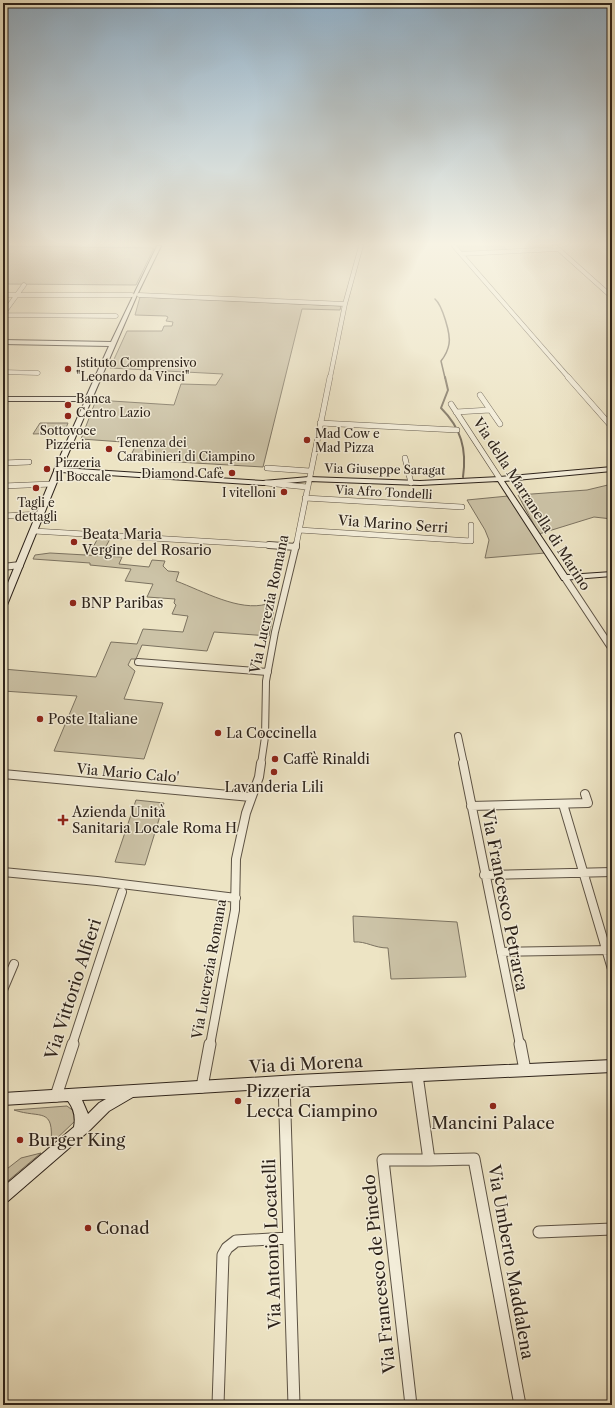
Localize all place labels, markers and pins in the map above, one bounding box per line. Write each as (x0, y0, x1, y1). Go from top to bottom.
place label: Istituto Comprensivo "Leonardo da Vinci" (76, 355, 197, 384)
marker: Istituto Comprensivo "Leonardo da Vinci" (63, 364, 73, 374)
place label: Banca Centro Lazio (76, 391, 151, 420)
marker: Banca Centro Lazio (63, 400, 73, 410)
marker: Sottovoce Pizzeria (63, 411, 73, 421)
place label: Sottovoce Pizzeria (40, 423, 97, 452)
place label: Mad Cow e Mad Pizza (315, 426, 380, 455)
place label: Tenenza dei Carabinieri di Ciampino (117, 435, 255, 464)
marker: Mad Cow e Mad Pizza (302, 435, 312, 445)
marker: Tenenza dei Carabinieri di Ciampino (104, 444, 114, 454)
place label: Pizzeria Il Boccale (55, 455, 112, 484)
marker: Pizzeria Il Boccale (42, 464, 52, 474)
place label: Diamond Cafè (141, 466, 224, 481)
marker: Diamond Cafè (227, 468, 237, 478)
marker: Tagli e dettagli (31, 483, 41, 493)
place label: I vitelloni (222, 485, 276, 500)
marker: I vitelloni (279, 487, 289, 497)
place label: Tagli e dettagli (15, 495, 58, 524)
place label: Beata Maria Vergine del Rosario (81, 525, 212, 559)
marker: Beata Maria Vergine del Rosario (69, 537, 79, 547)
place label: BNP Paribas (81, 594, 163, 612)
marker: BNP Paribas (68, 598, 78, 608)
place label: Poste Italiane (48, 710, 138, 728)
marker: Poste Italiane (35, 714, 45, 724)
place label: La Coccinella (226, 724, 317, 742)
marker: La Coccinella (213, 728, 223, 738)
place label: Caffè Rinaldi (283, 750, 370, 768)
marker: Caffè Rinaldi (270, 754, 280, 764)
marker: Lavanderia Lili (269, 767, 279, 777)
place label: Lavanderia Lili (225, 778, 323, 796)
place label: Azienda Unità Sanitaria Locale Roma H (71, 803, 237, 837)
marker: Azienda Unità Sanitaria Locale Roma H (57, 814, 69, 826)
place label: Pizzeria Lecca Ciampino (246, 1081, 378, 1121)
marker: Pizzeria Lecca Ciampino (233, 1096, 243, 1106)
marker: Mancini Palace (488, 1101, 498, 1111)
place label: Mancini Palace (431, 1113, 555, 1133)
place label: Burger King (28, 1130, 126, 1150)
marker: Burger King (15, 1135, 25, 1145)
place label: Conad (96, 1218, 150, 1238)
marker: Conad (83, 1223, 93, 1233)

